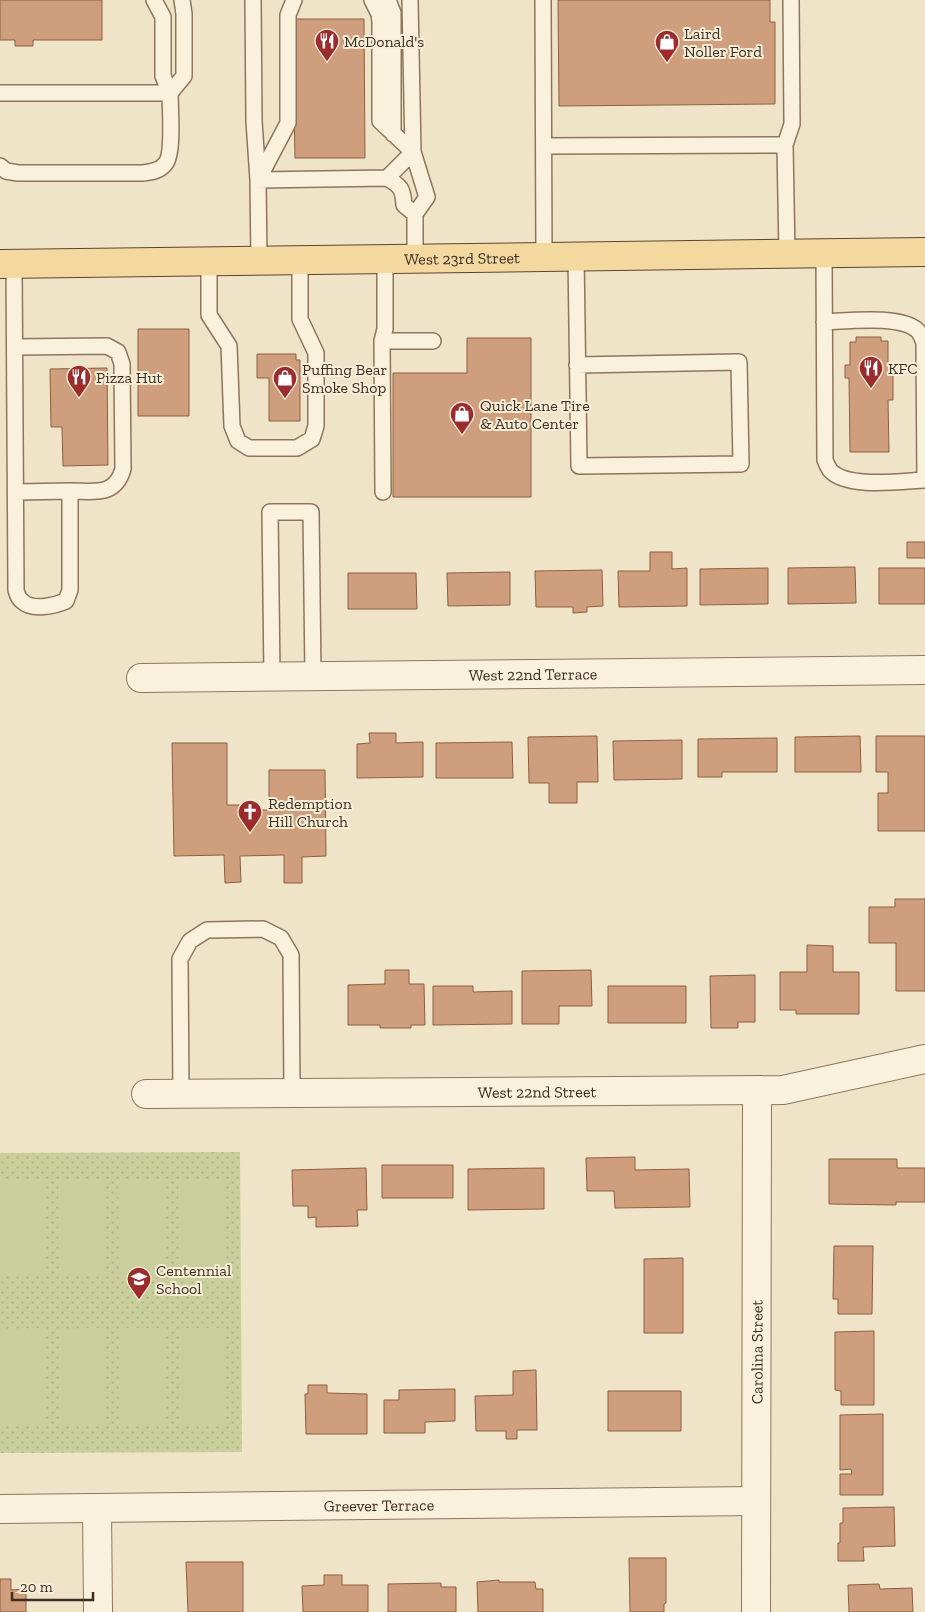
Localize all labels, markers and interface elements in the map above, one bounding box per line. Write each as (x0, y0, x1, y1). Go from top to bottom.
place label: Laird Noller Ford (684, 24, 762, 61)
restaurant icon: McDonald's (314, 28, 340, 62)
shop icon: Laird Noller Ford (654, 29, 680, 63)
place label: McDonald's (344, 32, 424, 51)
street label: West 23rd Street (404, 248, 520, 268)
restaurant icon: KFC (858, 355, 884, 389)
place label: KFC (888, 359, 918, 378)
place label: Puffing Bear Smoke Shop (302, 360, 387, 397)
restaurant icon: Pizza Hut (66, 364, 92, 398)
shop icon: Puffing Bear Smoke Shop (272, 365, 298, 399)
place label: Pizza Hut (96, 368, 163, 387)
place label: Quick Lane Tire & Auto Center (480, 396, 590, 433)
shop icon: Quick Lane Tire & Auto Center (449, 401, 475, 435)
street label: West 22nd Terrace (469, 664, 597, 684)
place label: Redemption Hill Church (268, 794, 353, 831)
church icon: Redemption Hill Church (237, 799, 263, 833)
street label: West 22nd Street (478, 1082, 596, 1101)
place label: Centennial School (156, 1261, 231, 1298)
school or university icon: Centennial School (126, 1266, 152, 1300)
street label: Carolina Street (747, 1300, 766, 1404)
street label: Greever Terrace (324, 1495, 434, 1515)
scale bar (12, 1570, 94, 1602)
text: 20 m (20, 1578, 53, 1596)

